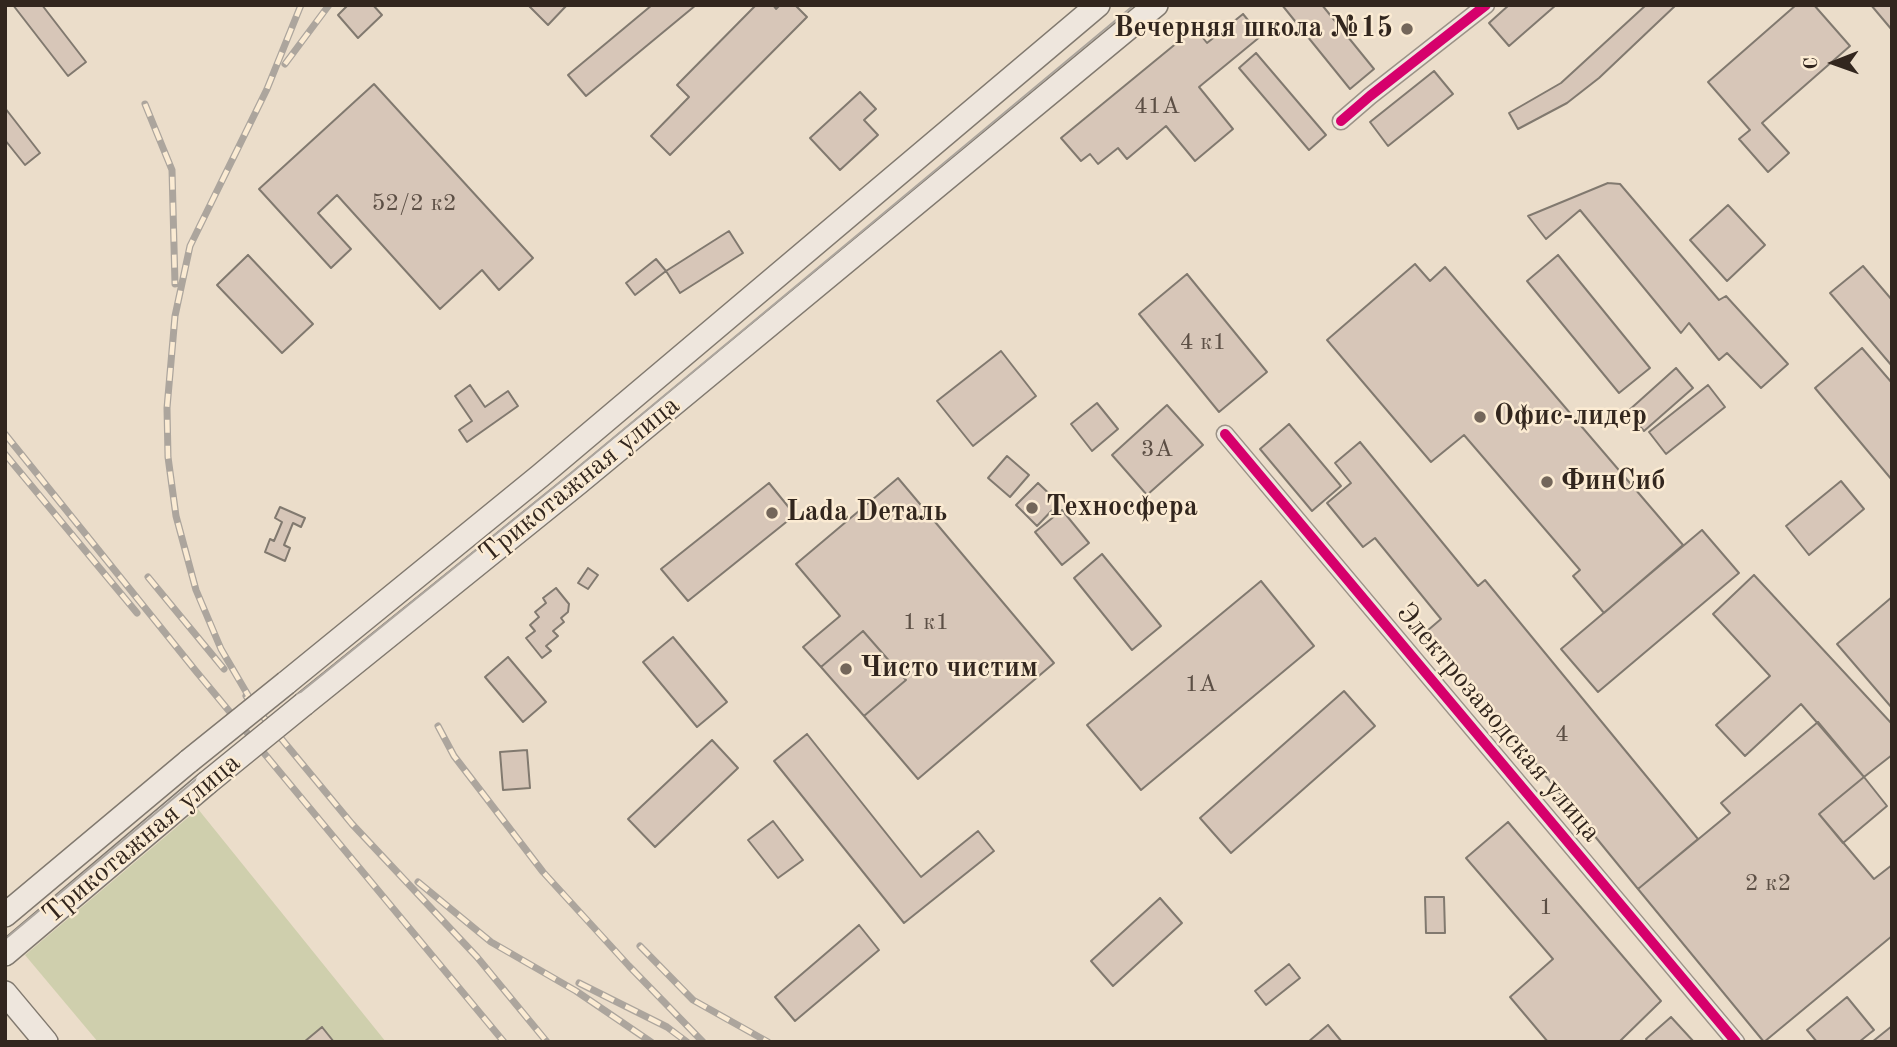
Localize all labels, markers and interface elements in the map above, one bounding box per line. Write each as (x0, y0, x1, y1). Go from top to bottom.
place label: Вечерняя школа №15 (1114, 12, 1393, 46)
marker: Вечерняя школа №15 (1399, 21, 1415, 37)
north arrow (1799, 28, 1869, 98)
text: С (1803, 57, 1822, 70)
house number: 41А (1134, 93, 1180, 121)
house number: 52/2 к2 (371, 190, 457, 218)
house number: 4 к1 (1180, 329, 1226, 357)
street label: Трикотажная улица (473, 389, 687, 571)
place label: Офис-лидер (1494, 400, 1647, 434)
marker: Офис-лидер (1472, 409, 1488, 425)
house number: 3А (1141, 436, 1173, 464)
place label: ФинСиб (1561, 465, 1665, 499)
marker: ФинСиб (1539, 474, 1555, 490)
place label: Техносфера (1046, 491, 1198, 525)
place label: Lada Dеталь (786, 496, 947, 530)
marker: Техносфера (1024, 500, 1040, 516)
marker: Lada Dеталь (764, 505, 780, 521)
street label: Электрозаводская улица (1388, 597, 1608, 849)
house number: 1 к1 (903, 609, 949, 637)
place label: Чисто чистим (860, 652, 1038, 686)
marker: Чисто чистим (838, 661, 854, 677)
house number: 1А (1185, 671, 1217, 699)
house number: 4 (1555, 721, 1569, 749)
street label: Трикотажная улица (36, 746, 248, 932)
house number: 2 к2 (1745, 870, 1791, 898)
house number: 1 (1539, 894, 1553, 922)

